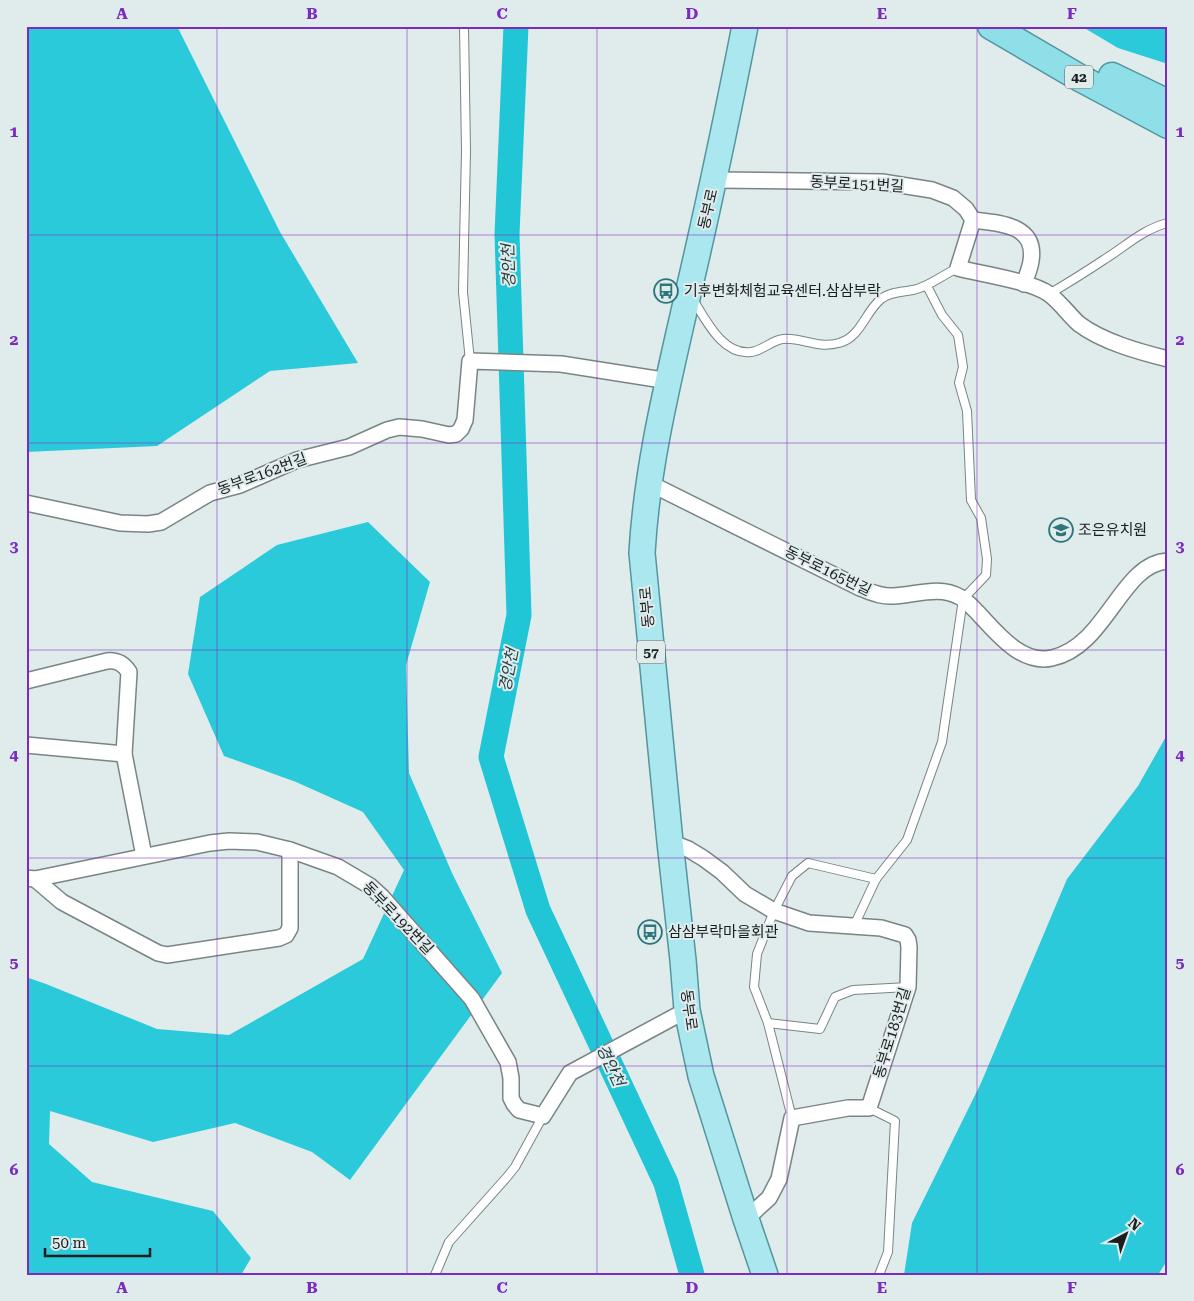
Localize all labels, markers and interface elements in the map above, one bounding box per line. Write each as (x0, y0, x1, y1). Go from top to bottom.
text: A (116, 4, 128, 23)
text: B (306, 4, 318, 23)
text: C (496, 4, 508, 23)
text: D (686, 4, 699, 23)
text: E (877, 4, 887, 23)
text: F (1067, 4, 1077, 23)
road number: 42 (1065, 66, 1093, 88)
text: 1 (10, 122, 19, 141)
text: 1 (1176, 122, 1185, 141)
street label: 동부로151번길 (809, 173, 905, 195)
street label: 동부로 (695, 187, 721, 231)
water label: 경안천 (498, 241, 519, 288)
bus stop icon: 기후변화체험교육센터.삼삼부락 (653, 278, 679, 304)
place label: 기후변화체험교육센터.삼삼부락 (684, 282, 881, 300)
text: 2 (10, 330, 19, 349)
text: 2 (1176, 330, 1185, 349)
street label: 동부로162번길 (215, 449, 309, 499)
school or university icon: 조은유치원 (1048, 517, 1074, 543)
place label: 조은유치원 (1078, 521, 1147, 539)
text: 3 (10, 537, 19, 556)
text: 3 (1176, 537, 1185, 556)
street label: 동부로165번길 (782, 542, 874, 600)
street label: 동부로 (636, 586, 658, 628)
road number: 57 (637, 640, 665, 664)
water label: 경안천 (495, 644, 522, 694)
text: 4 (10, 745, 19, 764)
text: 4 (1176, 745, 1185, 764)
street label: 동부로192번길 (359, 878, 437, 958)
bus stop icon: 삼삼부락마을회관 (637, 919, 663, 945)
place label: 삼삼부락마을회관 (668, 923, 779, 941)
text: 5 (10, 953, 19, 972)
text: 5 (1176, 953, 1185, 972)
street label: 동부로183번길 (870, 985, 914, 1081)
street label: 동부로 (677, 988, 701, 1032)
water label: 경안천 (593, 1041, 629, 1091)
text: 6 (10, 1160, 19, 1179)
text: 6 (1176, 1160, 1185, 1179)
north arrow (1102, 1208, 1152, 1258)
text: N (1125, 1215, 1144, 1234)
scale bar (45, 1226, 150, 1258)
text: 50 m (52, 1234, 87, 1252)
text: A (116, 1278, 128, 1297)
text: B (306, 1278, 318, 1297)
text: C (496, 1278, 508, 1297)
text: D (686, 1278, 699, 1297)
text: E (877, 1278, 887, 1297)
text: F (1067, 1278, 1077, 1297)

